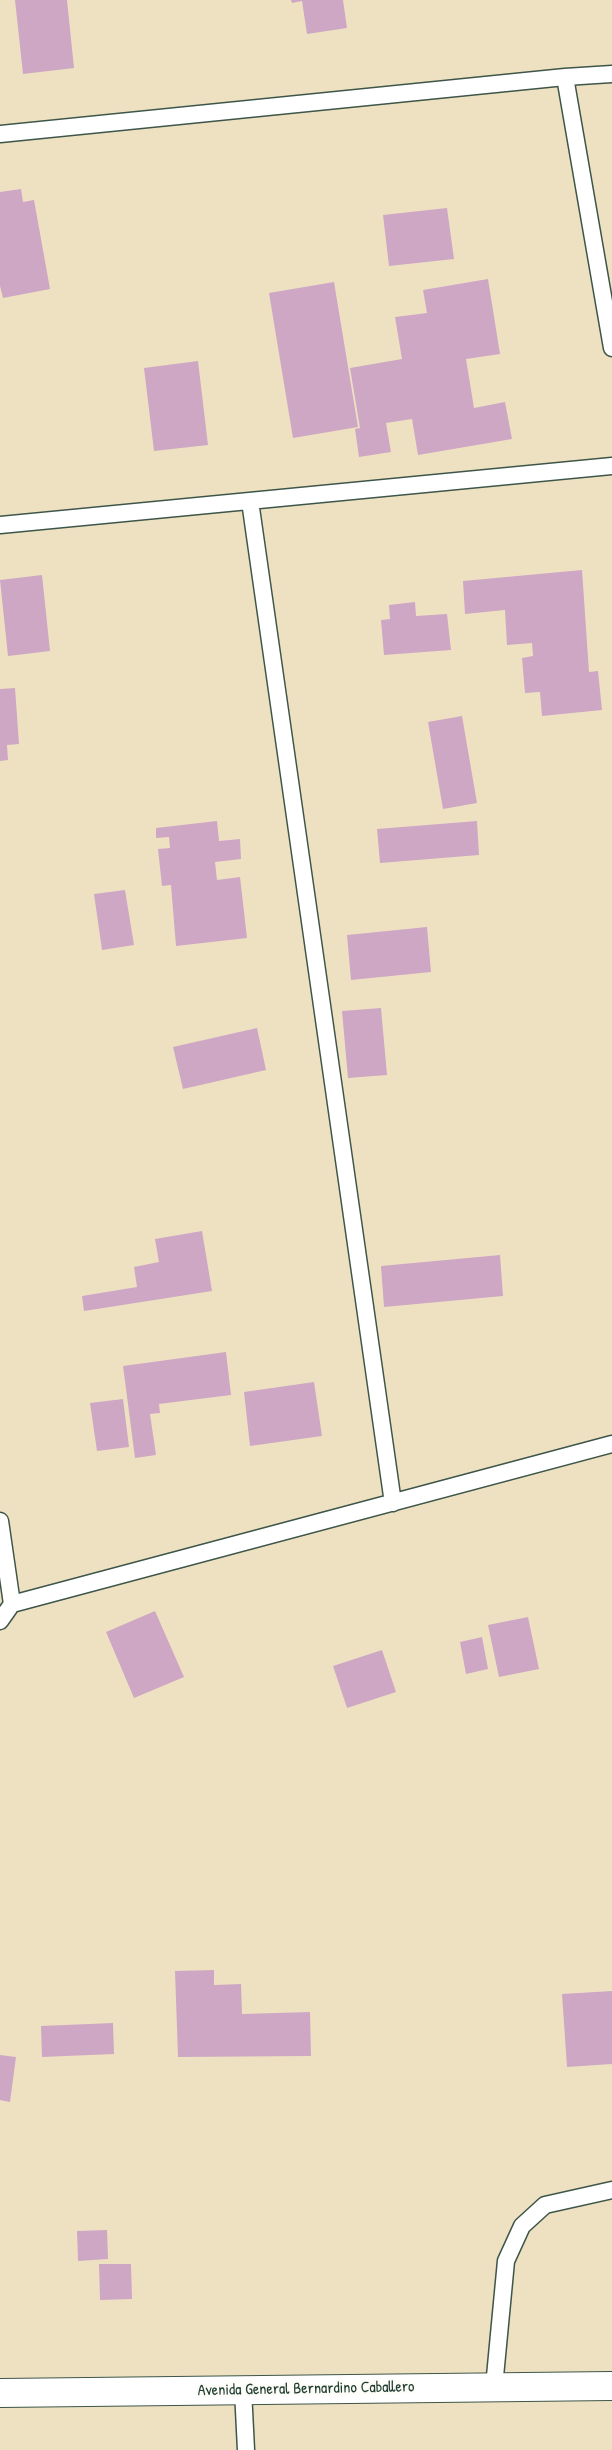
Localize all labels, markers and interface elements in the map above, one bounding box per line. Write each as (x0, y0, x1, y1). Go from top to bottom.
street label: Avenida General Bernardino Caballero (197, 2378, 415, 2400)

